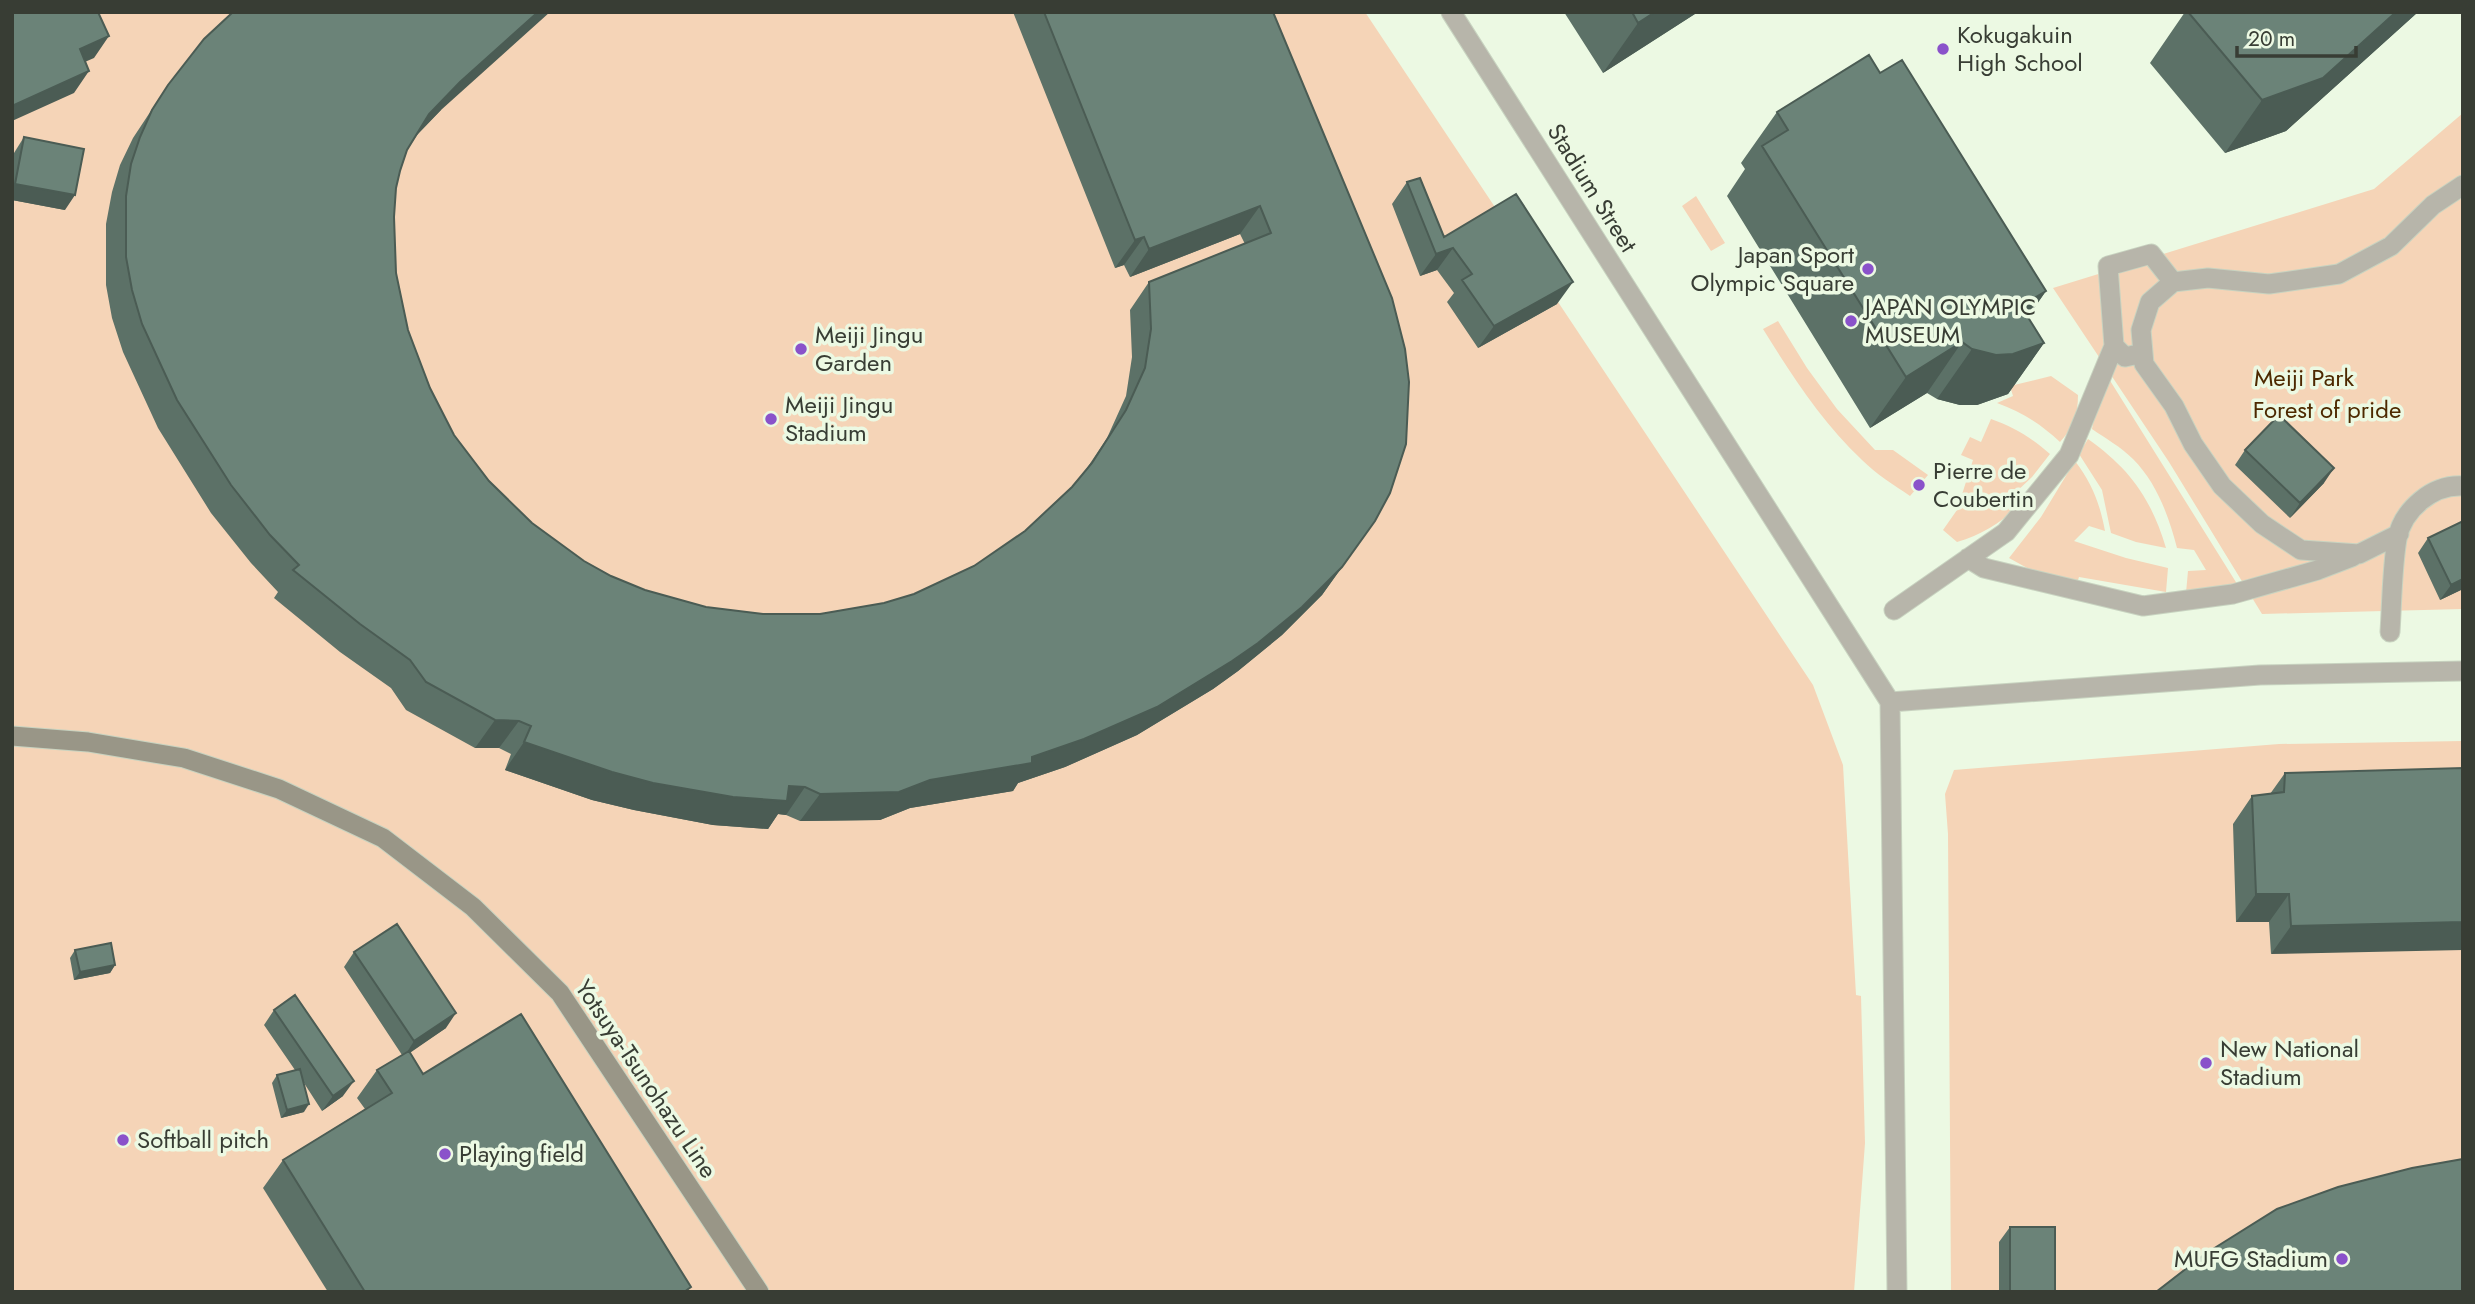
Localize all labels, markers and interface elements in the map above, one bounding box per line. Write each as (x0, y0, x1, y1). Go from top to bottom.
scale bar (2237, 14, 2356, 58)
place label: Kokugakuin High School (1957, 17, 2083, 80)
text: 20 m (2248, 24, 2295, 54)
marker: Kokugakuin High School (1935, 41, 1951, 57)
street label: Stadium Street (1539, 116, 1646, 259)
place label: Japan Sport Olympic Square (1690, 237, 1854, 300)
marker: Japan Sport Olympic Square (1860, 261, 1876, 277)
place label: JAPAN OLYMPIC MUSEUM (1862, 289, 2036, 352)
marker: JAPAN OLYMPIC MUSEUM (1843, 313, 1859, 329)
place label: Meiji Jingu Garden (815, 317, 923, 380)
marker: Meiji Jingu Garden (793, 341, 809, 357)
park label: Meiji Park (2254, 360, 2355, 395)
place label: Meiji Jingu Stadium (785, 387, 893, 450)
park label: Forest of pride (2253, 392, 2401, 427)
marker: Meiji Jingu Stadium (763, 411, 779, 427)
place label: Pierre de Coubertin (1933, 453, 2034, 516)
marker: Pierre de Coubertin (1911, 477, 1927, 493)
street label: Yotsuya-Tsunohazu Line (567, 972, 726, 1185)
place label: New National Stadium (2220, 1031, 2359, 1094)
marker: New National Stadium (2198, 1055, 2214, 1071)
place label: Softball pitch (137, 1122, 269, 1157)
marker: Softball pitch (115, 1132, 131, 1148)
place label: Playing field (459, 1136, 584, 1171)
marker: Playing field (437, 1146, 453, 1162)
place label: MUFG Stadium (2174, 1241, 2328, 1276)
marker: MUFG Stadium (2334, 1251, 2350, 1267)

